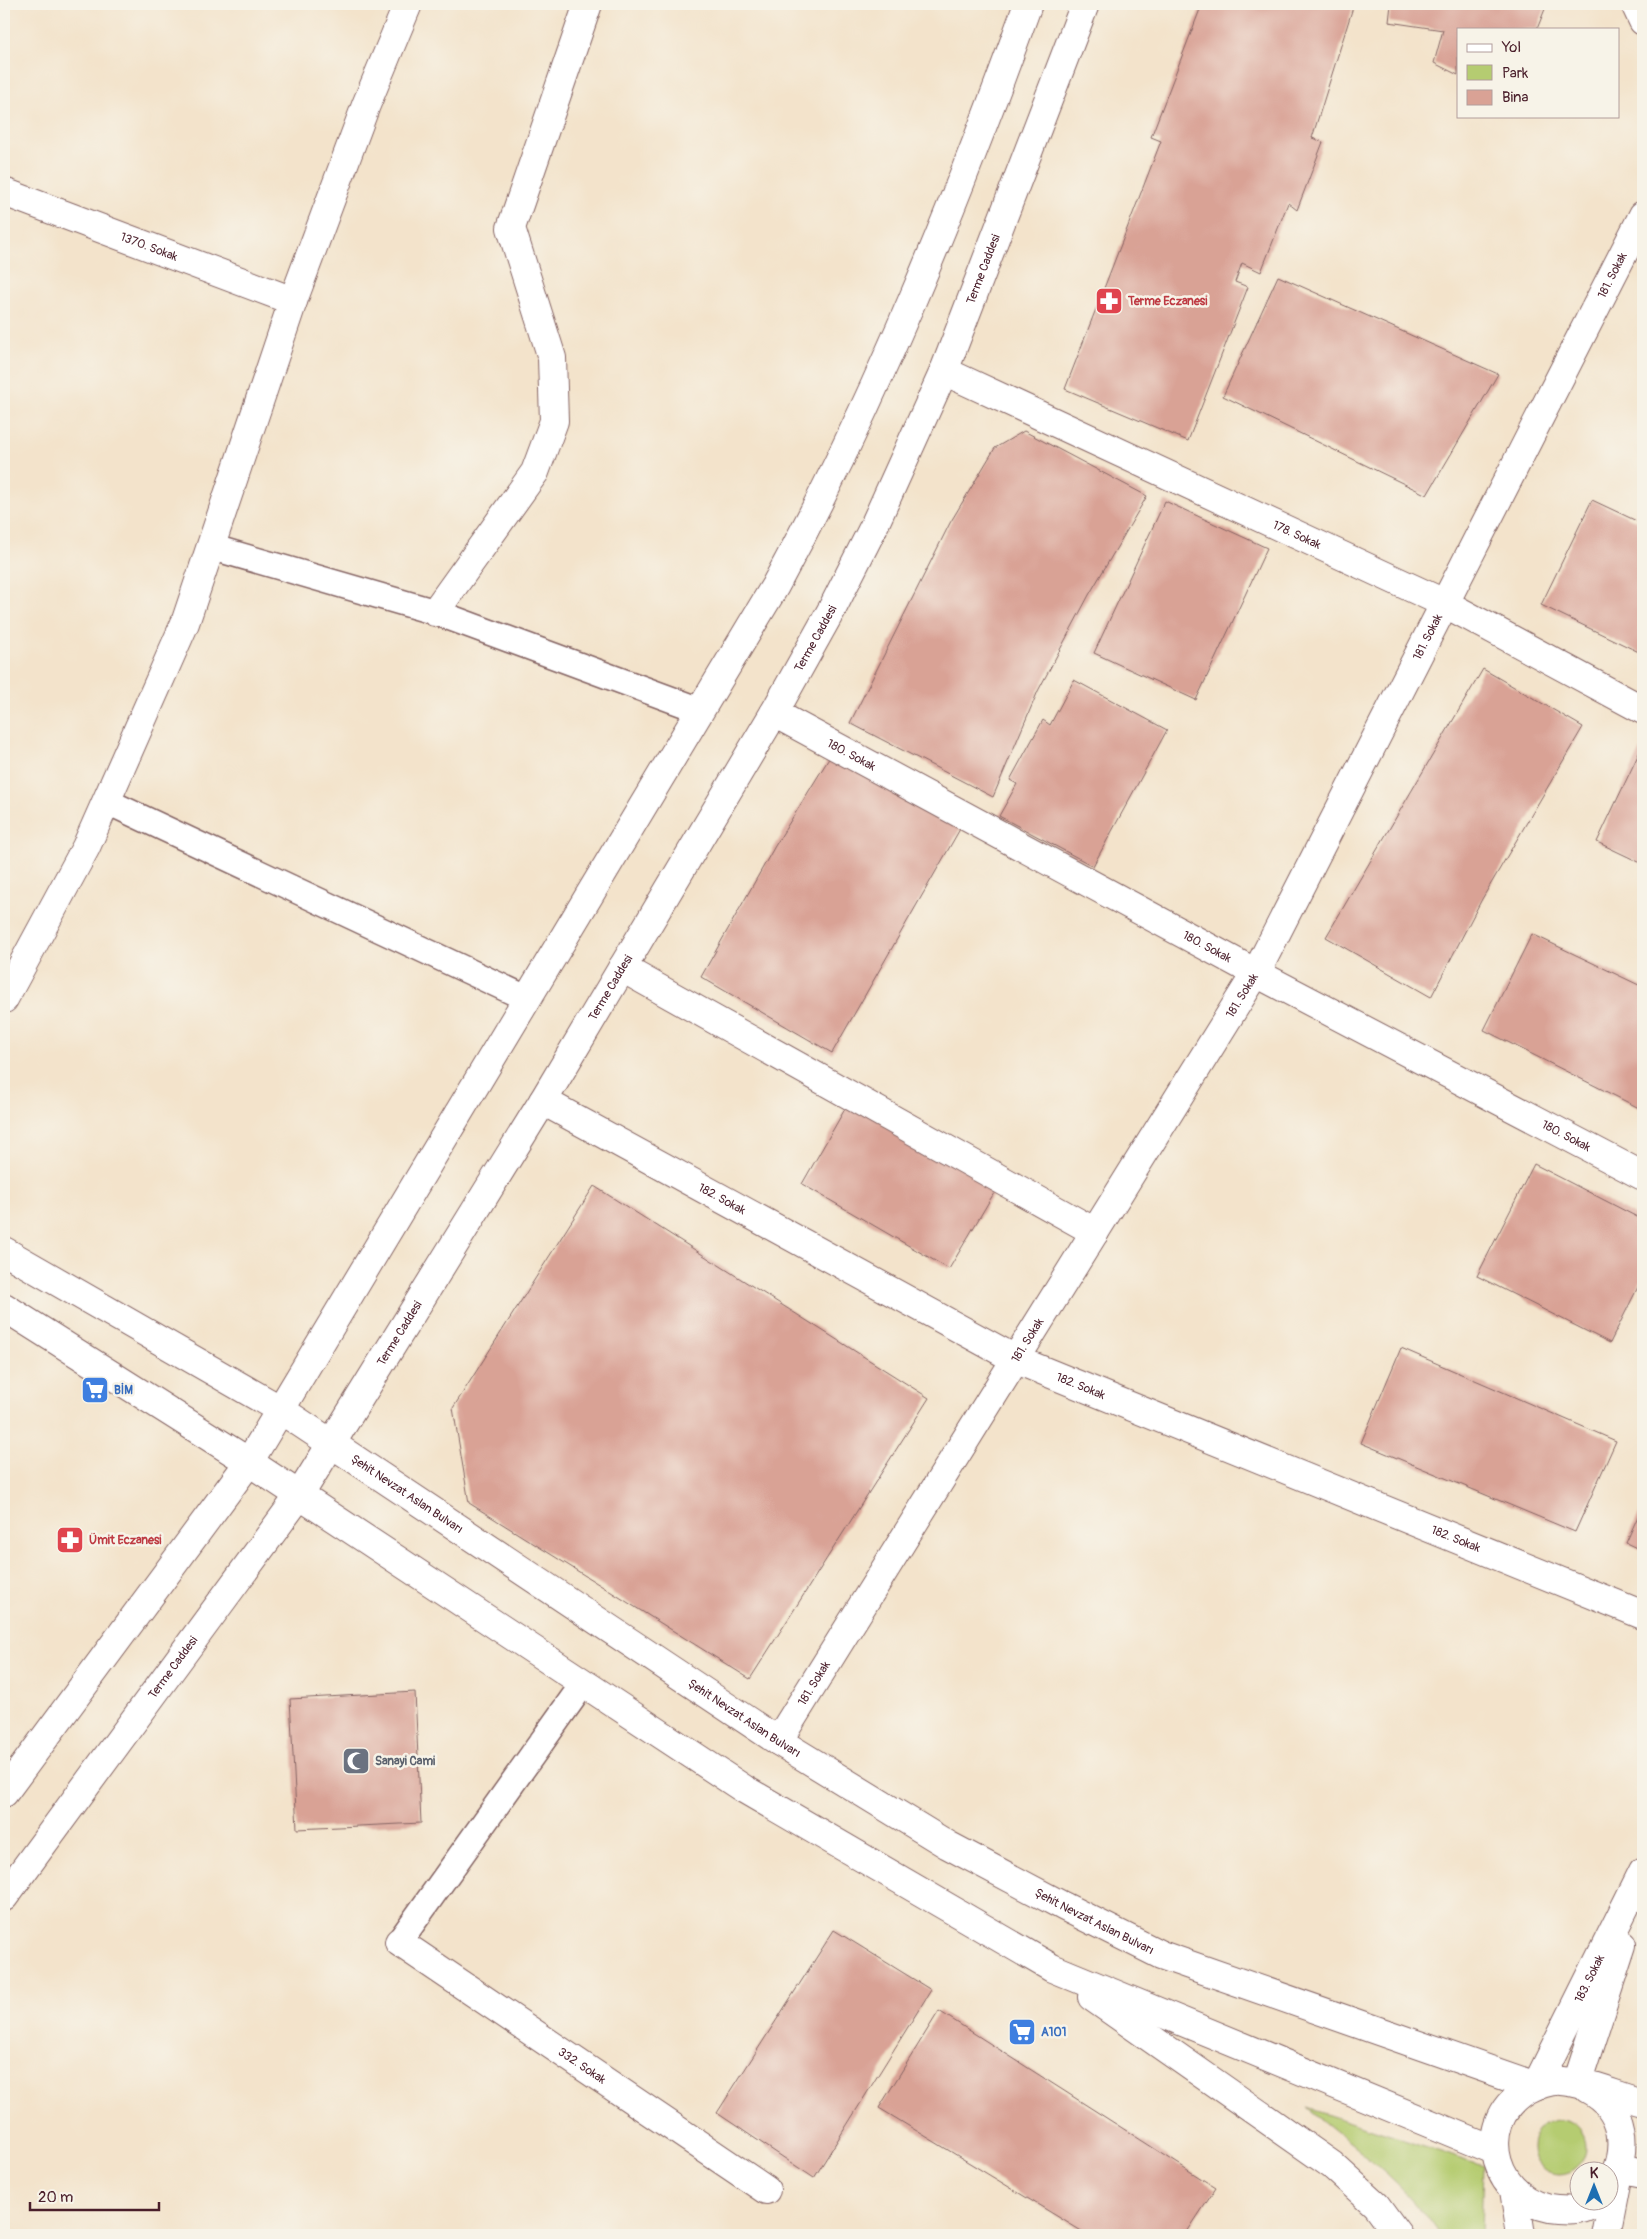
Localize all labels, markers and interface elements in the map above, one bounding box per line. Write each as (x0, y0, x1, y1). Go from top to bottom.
legend (1457, 28, 1620, 118)
text: Yol (1501, 38, 1521, 57)
text: Park (1502, 64, 1529, 83)
text: Bina (1502, 88, 1529, 107)
street label: 1370. Sokak (118, 229, 180, 264)
street label: Terme Caddesi (963, 232, 1003, 306)
street label: 181. Sokak (1594, 250, 1630, 301)
pharmacy icon: Terme Eczanesi (1094, 286, 1124, 316)
place label: Terme Eczanesi (1127, 294, 1207, 309)
street label: 178. Sokak (1270, 517, 1323, 552)
street label: Terme Caddesi (791, 603, 840, 674)
street label: 181. Sokak (1410, 611, 1446, 662)
street label: 180. Sokak (824, 736, 878, 774)
street label: 180. Sokak (1180, 927, 1234, 966)
street label: Terme Caddesi (585, 952, 636, 1023)
street label: 181. Sokak (1222, 970, 1261, 1021)
street label: 180. Sokak (1539, 1117, 1593, 1155)
street label: 182. Sokak (696, 1180, 748, 1218)
street label: Terme Caddesi (374, 1298, 425, 1369)
street label: 181. Sokak (1008, 1315, 1047, 1365)
street label: 182. Sokak (1054, 1369, 1108, 1403)
supermarket icon: BİM (80, 1375, 110, 1405)
place label: BİM (114, 1382, 133, 1398)
street label: Şehit Nevzat Aslan Bulvarı (348, 1451, 466, 1537)
street label: 182. Sokak (1429, 1522, 1483, 1555)
pharmacy icon: Ümit Eczanesi (55, 1525, 85, 1555)
place label: Ümit Eczanesi (89, 1532, 161, 1548)
street label: Terme Caddesi (145, 1633, 201, 1702)
street label: 181. Sokak (794, 1658, 833, 1708)
street label: Şehit Nevzat Aslan Bulvarı (685, 1676, 804, 1761)
mosque icon: Sanayi Cami (341, 1746, 371, 1776)
place label: Sanayi Cami (375, 1754, 435, 1769)
street label: Şehit Nevzat Aslan Bulvarı (1032, 1885, 1157, 1958)
street label: 183. Sokak (1571, 1952, 1608, 2005)
supermarket icon: A101 (1007, 2017, 1037, 2047)
place label: A101 (1041, 2025, 1066, 2040)
street label: 332. Sokak (555, 2044, 609, 2087)
north arrow (1570, 2162, 1620, 2212)
text: K (1590, 2165, 1599, 2182)
scale bar (30, 2179, 159, 2211)
text: 20 m (38, 2188, 73, 2207)

